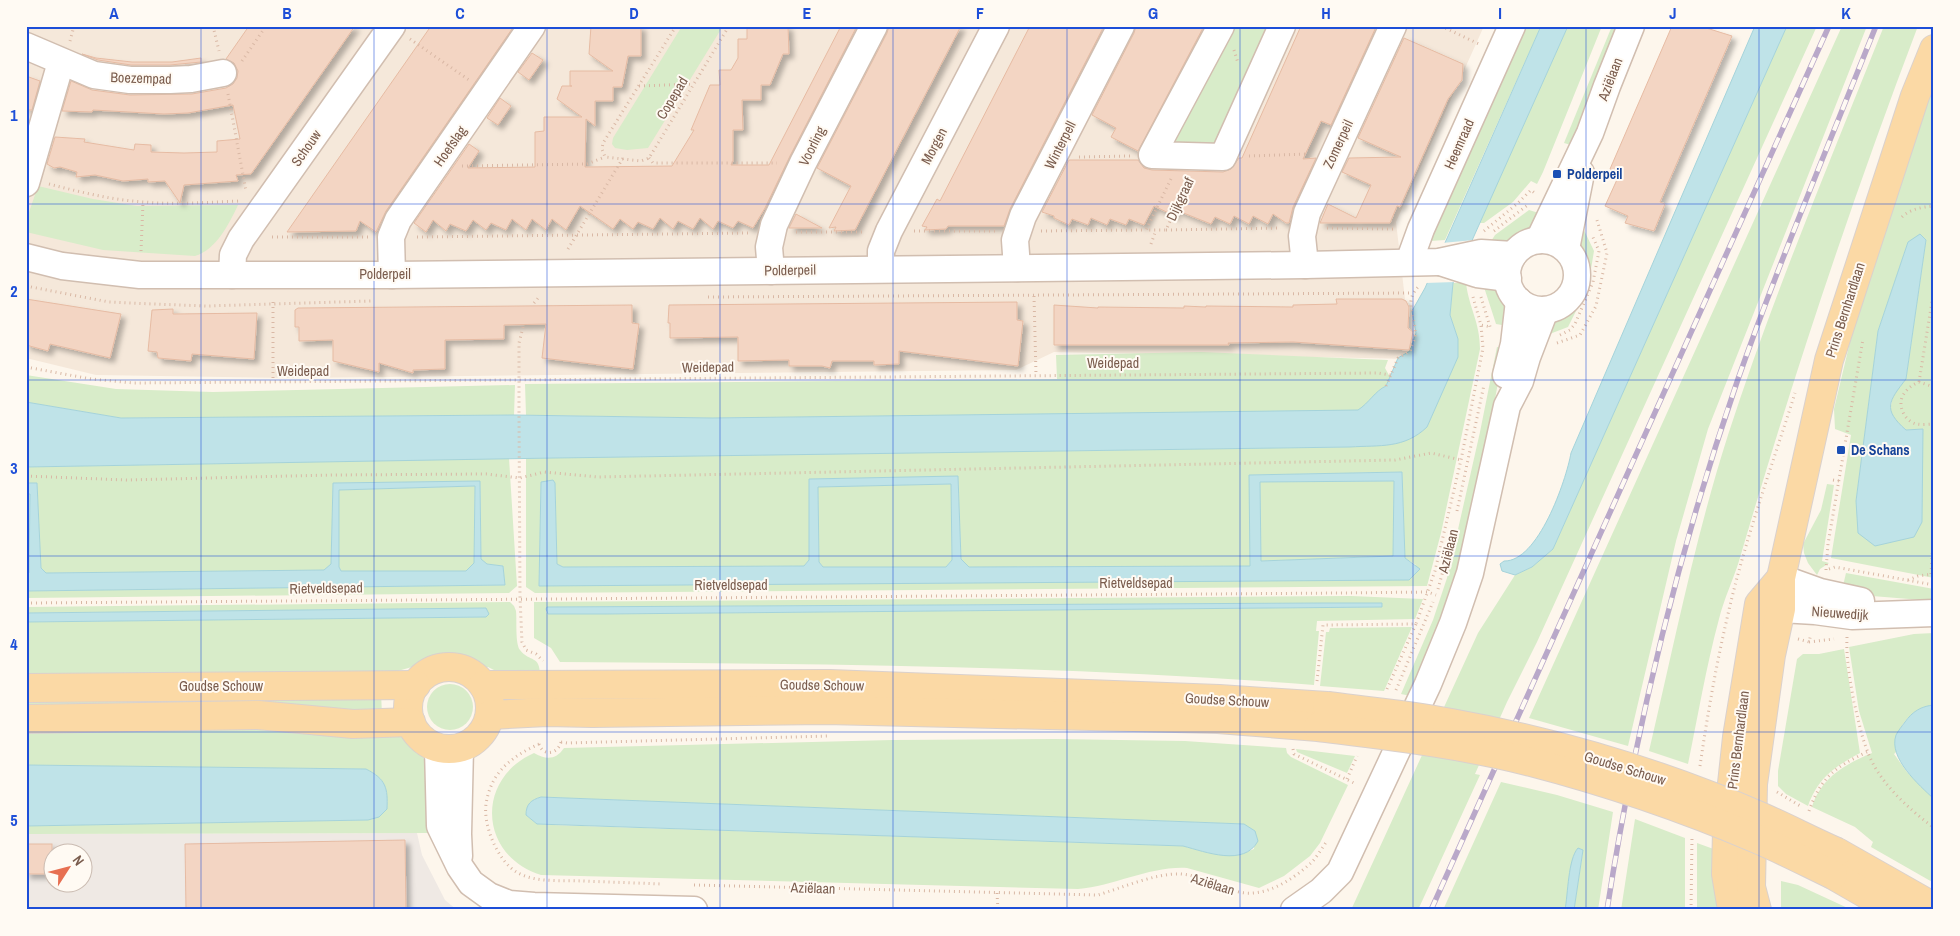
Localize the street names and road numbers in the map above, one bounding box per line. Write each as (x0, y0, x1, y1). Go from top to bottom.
street label: Aziëlaan (1593, 55, 1626, 104)
street label: Boezempad (110, 68, 172, 88)
street label: Copepad (652, 73, 692, 123)
street label: Heemraad (1440, 116, 1478, 172)
street label: Zomerpeil (1319, 117, 1357, 171)
street label: Winterpell (1040, 118, 1080, 172)
street label: Hoefslag (430, 122, 471, 170)
street label: Voorling (794, 123, 830, 169)
street label: Morgen (917, 125, 951, 167)
street label: Schouw (287, 126, 325, 170)
street label: Dijkgraaf (1162, 174, 1198, 224)
street label: Prins Bernhardlaan (1821, 260, 1869, 360)
street label: Polderpeil (764, 261, 816, 279)
street label: Polderpeil (359, 265, 411, 283)
street label: Weidepad (1087, 354, 1139, 372)
street label: Weidepad (682, 358, 734, 376)
street label: Weidepad (277, 362, 329, 380)
street label: Aziëlaan (1434, 527, 1462, 576)
street label: Rietveldsepad (1099, 574, 1173, 592)
street label: Rietveldsepad (694, 576, 768, 594)
street label: Rietveldsepad (289, 578, 363, 598)
street label: Nieuwedijk (1811, 602, 1869, 624)
street label: Goudse Schouw (780, 675, 865, 695)
street label: Goudse Schouw (179, 677, 264, 695)
street label: Goudse Schouw (1184, 689, 1270, 711)
street label: Prins Bernhardlaan (1723, 690, 1753, 790)
street label: Goudse Schouw (1582, 747, 1669, 789)
street label: Aziëlaan (1188, 869, 1237, 899)
street label: Aziëlaan (789, 878, 836, 898)

